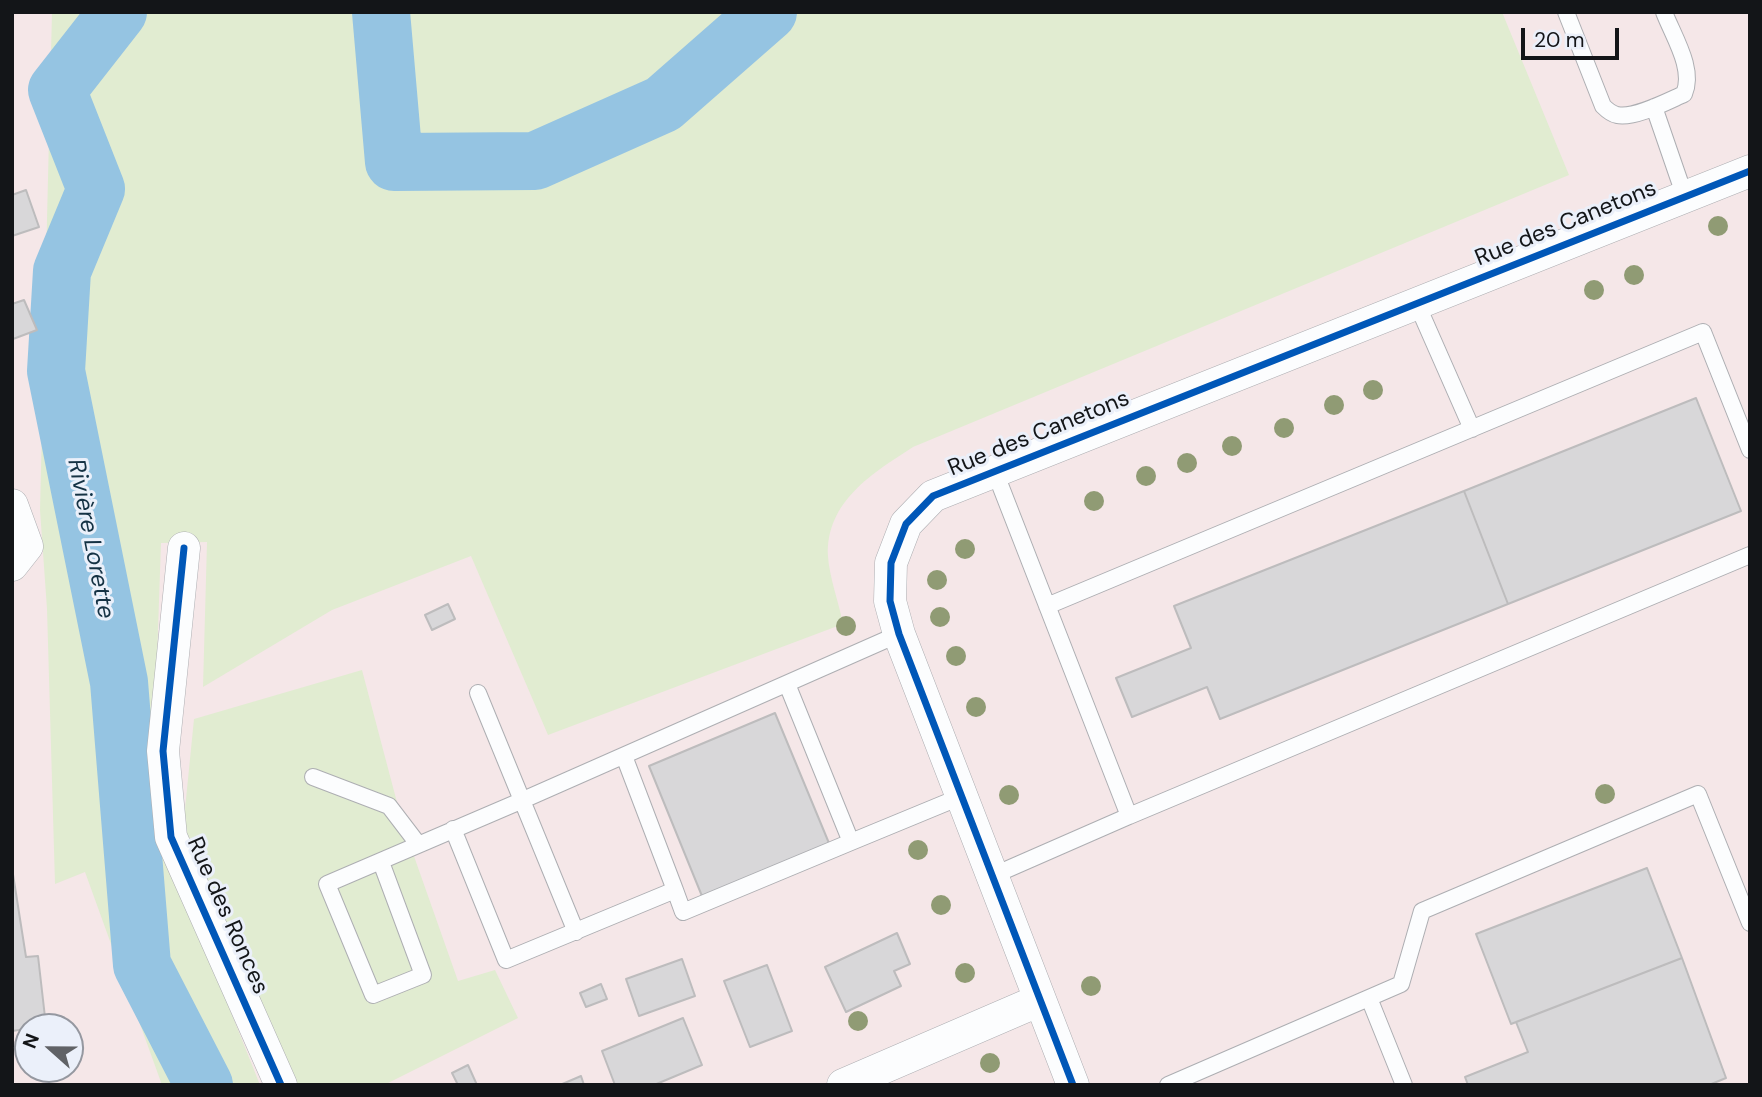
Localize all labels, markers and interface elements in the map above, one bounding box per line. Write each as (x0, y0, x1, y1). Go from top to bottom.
scale bar (1524, 14, 1622, 58)
text: 20 m (1534, 26, 1585, 54)
street label: Rue des Canetons (1471, 175, 1661, 273)
street label: Rue des Canetons (944, 385, 1134, 483)
water label: Rivière Lorette (60, 457, 120, 621)
street label: Rue des Ronces (180, 833, 274, 999)
north arrow (14, 1013, 84, 1083)
text: N (17, 1030, 45, 1052)

